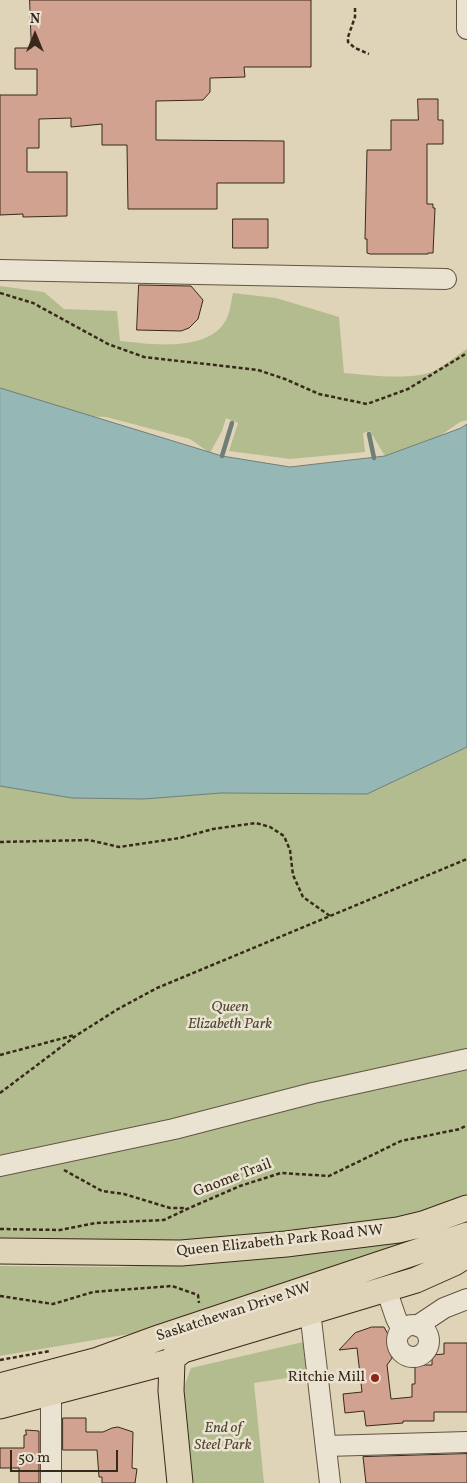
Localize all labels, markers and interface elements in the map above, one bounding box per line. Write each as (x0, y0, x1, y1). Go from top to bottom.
north arrow (10, 10, 60, 60)
text: N (30, 10, 40, 29)
park label: Queen Elizabeth Park (188, 999, 272, 1034)
street label: Gnome Trail (191, 1156, 275, 1202)
street label: Queen Elizabeth Park Road NW (176, 1222, 384, 1262)
street label: Saskatchewan Drive NW (154, 1279, 314, 1347)
place label: Ritchie Mill (288, 1369, 365, 1387)
marker: Ritchie Mill (369, 1372, 381, 1384)
park label: End of Steel Park (194, 1420, 252, 1455)
scale bar (12, 1440, 120, 1472)
text: 50 m (18, 1448, 50, 1469)

